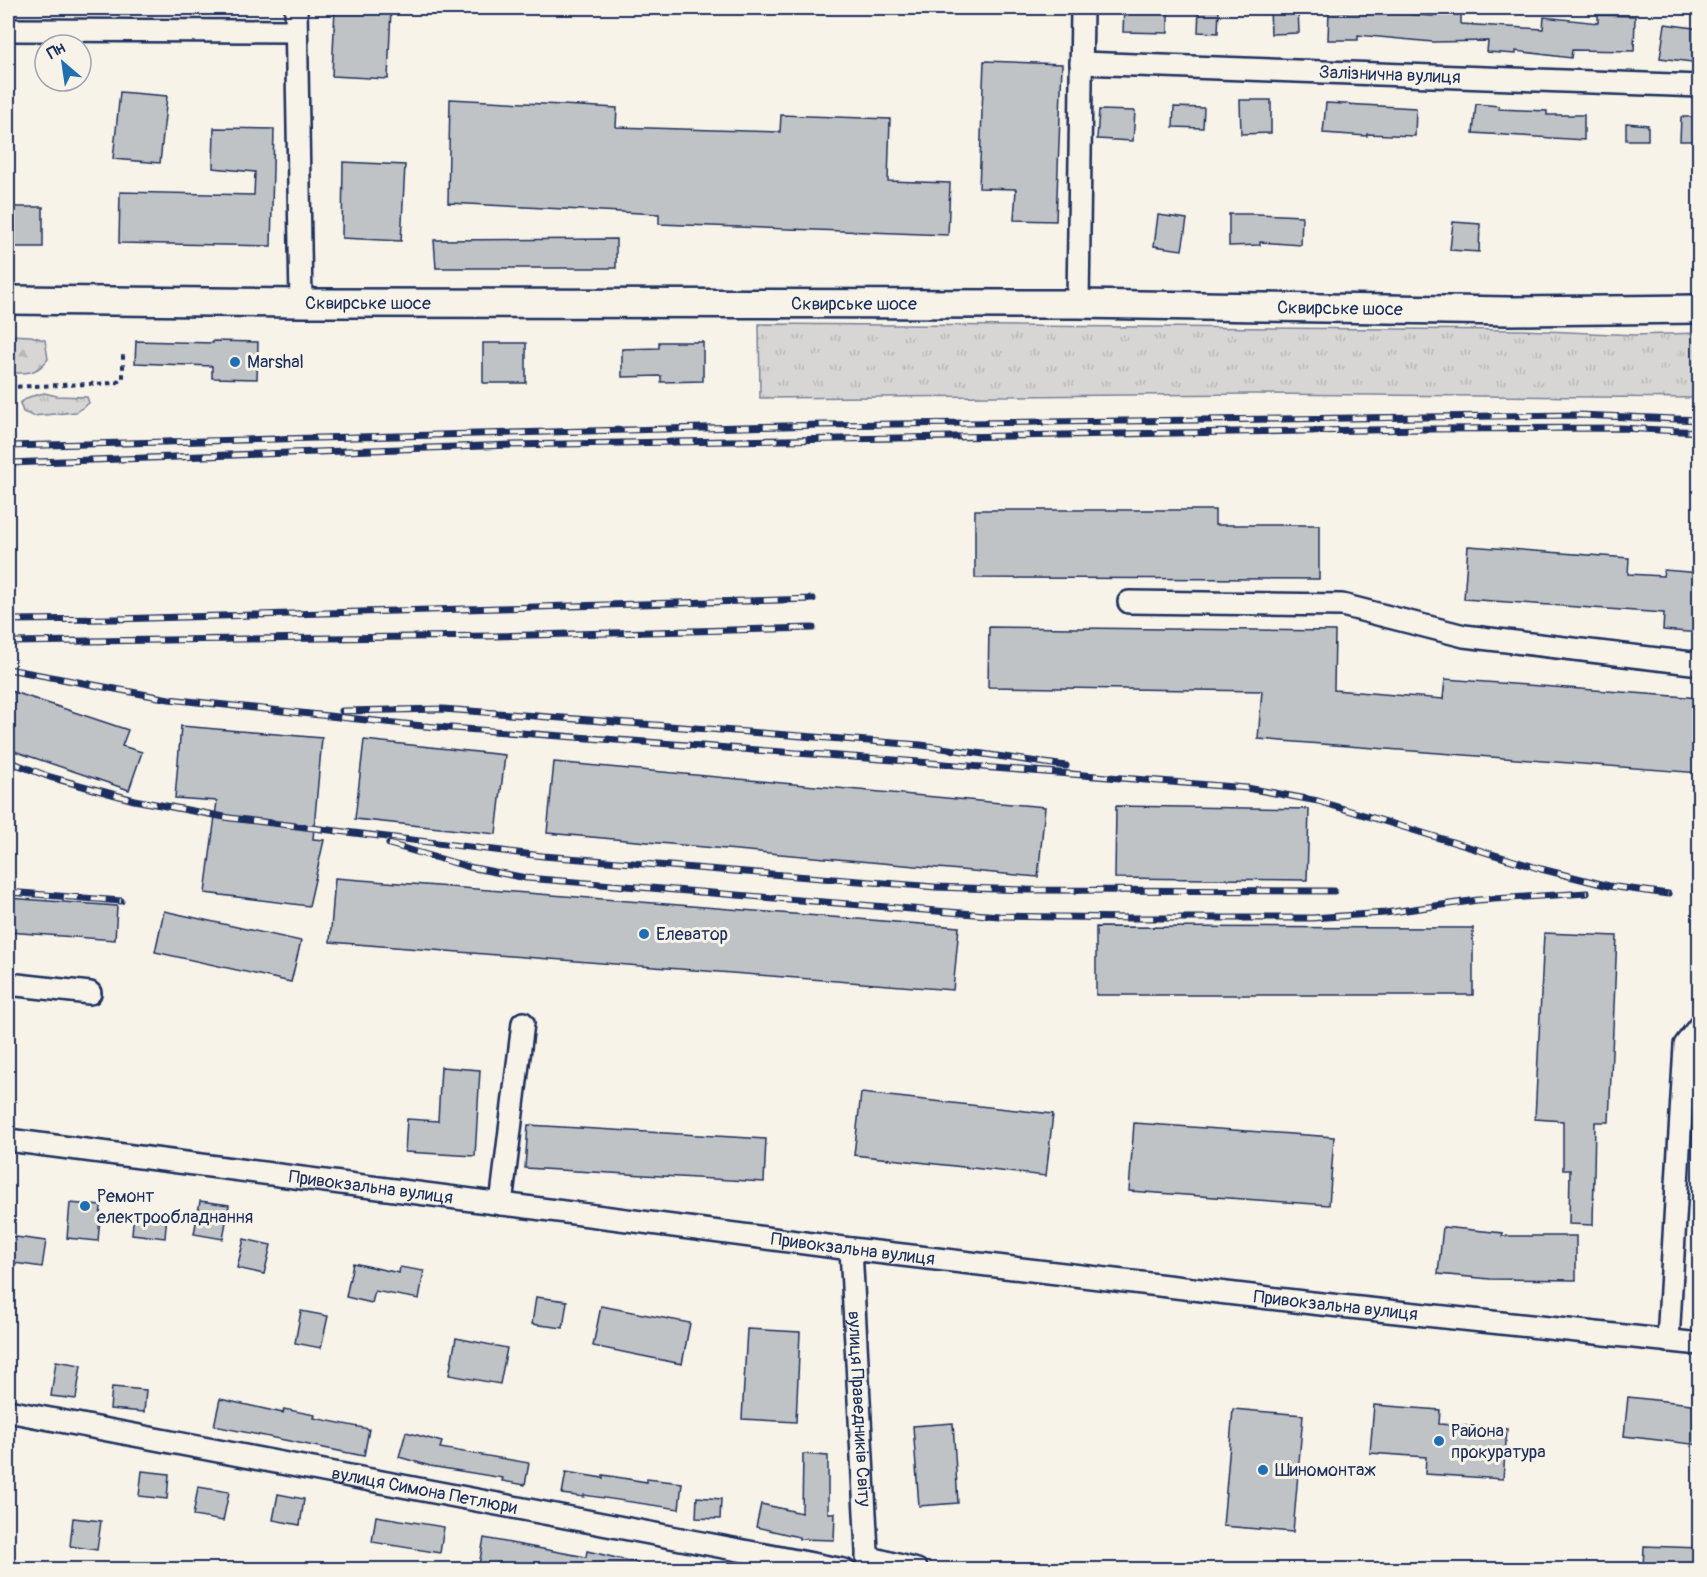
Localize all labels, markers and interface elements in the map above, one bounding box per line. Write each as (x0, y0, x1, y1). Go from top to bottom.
north arrow (33, 33, 93, 93)
text: Пн (44, 38, 69, 64)
street label: Залізнична вулиця (1319, 60, 1461, 89)
street label: Сквирське шосе (305, 292, 431, 315)
street label: Сквирське шосе (791, 292, 917, 315)
street label: Сквирське шосе (1277, 296, 1403, 321)
place label: Marshal (247, 351, 304, 374)
marker: Marshal (228, 355, 242, 369)
place label: Елеватор (656, 923, 728, 946)
marker: Елеватор (637, 927, 651, 941)
street label: Привокзальна вулиця (288, 1165, 454, 1209)
place label: Ремонт електрообладнання (97, 1185, 253, 1229)
marker: Ремонт електрообладнання (78, 1199, 92, 1213)
street label: Привокзальна вулиця (770, 1227, 936, 1270)
street label: Привокзальна вулиця (1252, 1285, 1419, 1326)
street label: вулиця Праведників Світу (843, 1310, 876, 1508)
place label: Района прокуратура (1451, 1420, 1546, 1464)
marker: Района прокуратура (1432, 1434, 1446, 1448)
place label: Шиномонтаж (1275, 1459, 1376, 1482)
street label: вулиця Симона Петлюри (330, 1461, 519, 1519)
marker: Шиномонтаж (1256, 1463, 1270, 1477)

